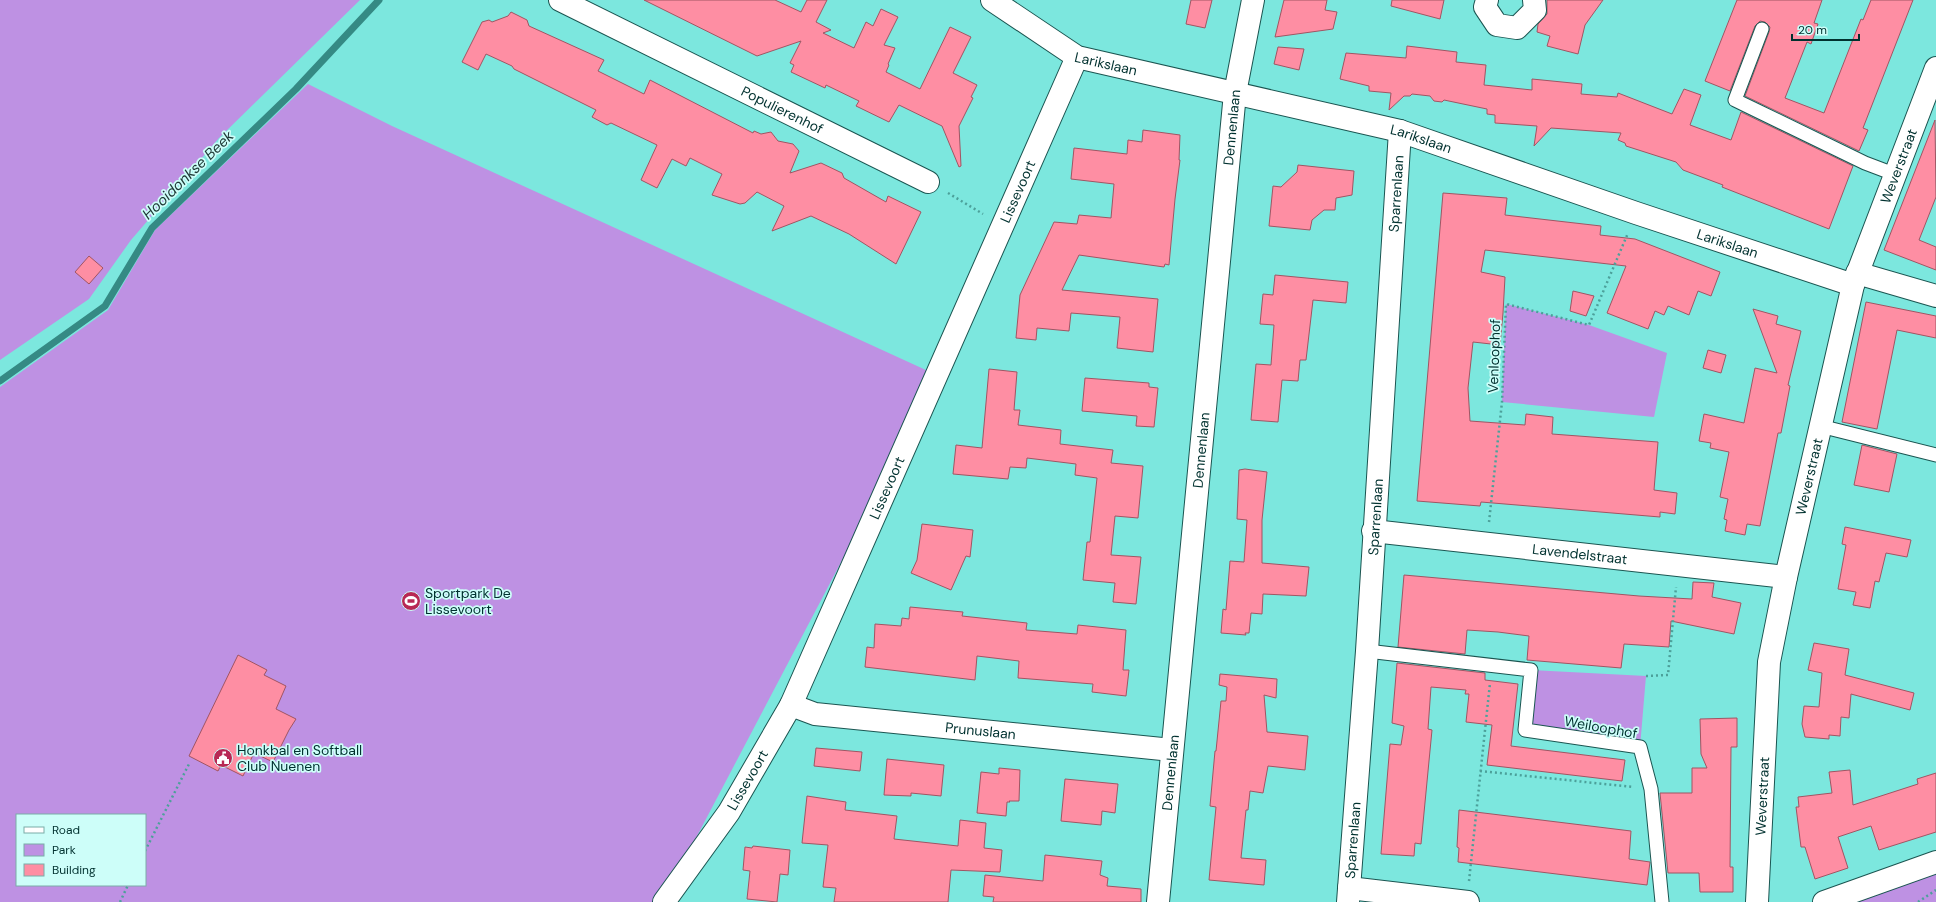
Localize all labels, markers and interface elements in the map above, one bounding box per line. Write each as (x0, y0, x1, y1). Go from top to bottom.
scale bar (1792, 16, 1859, 42)
text: 20 m (1798, 22, 1827, 38)
street label: Larikslaan (1073, 48, 1139, 80)
street label: Populierenhof (738, 82, 827, 138)
street label: Dennenlaan (1219, 89, 1244, 166)
street label: Larikslaan (1389, 120, 1454, 157)
water label: Hooidonkse Beek (138, 126, 238, 224)
street label: Weverstraat (1876, 126, 1921, 206)
street label: Sparrenlaan (1385, 155, 1407, 233)
street label: Lissevoort (996, 157, 1039, 226)
street label: Larikslaan (1694, 225, 1761, 262)
street label: Venloophof (1484, 318, 1504, 393)
street label: Dennenlaan (1188, 411, 1214, 489)
street label: Weverstraat (1791, 436, 1827, 517)
street label: Lissevoort (865, 454, 909, 522)
street label: Sparrenlaan (1364, 478, 1387, 556)
street label: Lavendelstraat (1531, 540, 1628, 568)
place label: Sportpark De Lissevoort (425, 584, 511, 618)
sports icon: Sportpark De Lissevoort (400, 590, 422, 612)
street label: Weiloophof (1563, 712, 1639, 742)
street label: Prunuslaan (944, 718, 1017, 743)
street label: Dennenlaan (1158, 734, 1183, 811)
place label: Honkbal en Softball Club Nuenen (237, 741, 362, 775)
public building icon: Honkbal en Softball Club Nuenen (212, 747, 234, 769)
street label: Lissevoort (723, 747, 772, 813)
street label: Weverstraat (1751, 756, 1773, 836)
street label: Sparrenlaan (1341, 801, 1365, 879)
legend (16, 814, 146, 886)
text: Road (52, 822, 80, 838)
text: Park (52, 842, 76, 858)
text: Building (52, 862, 96, 878)

